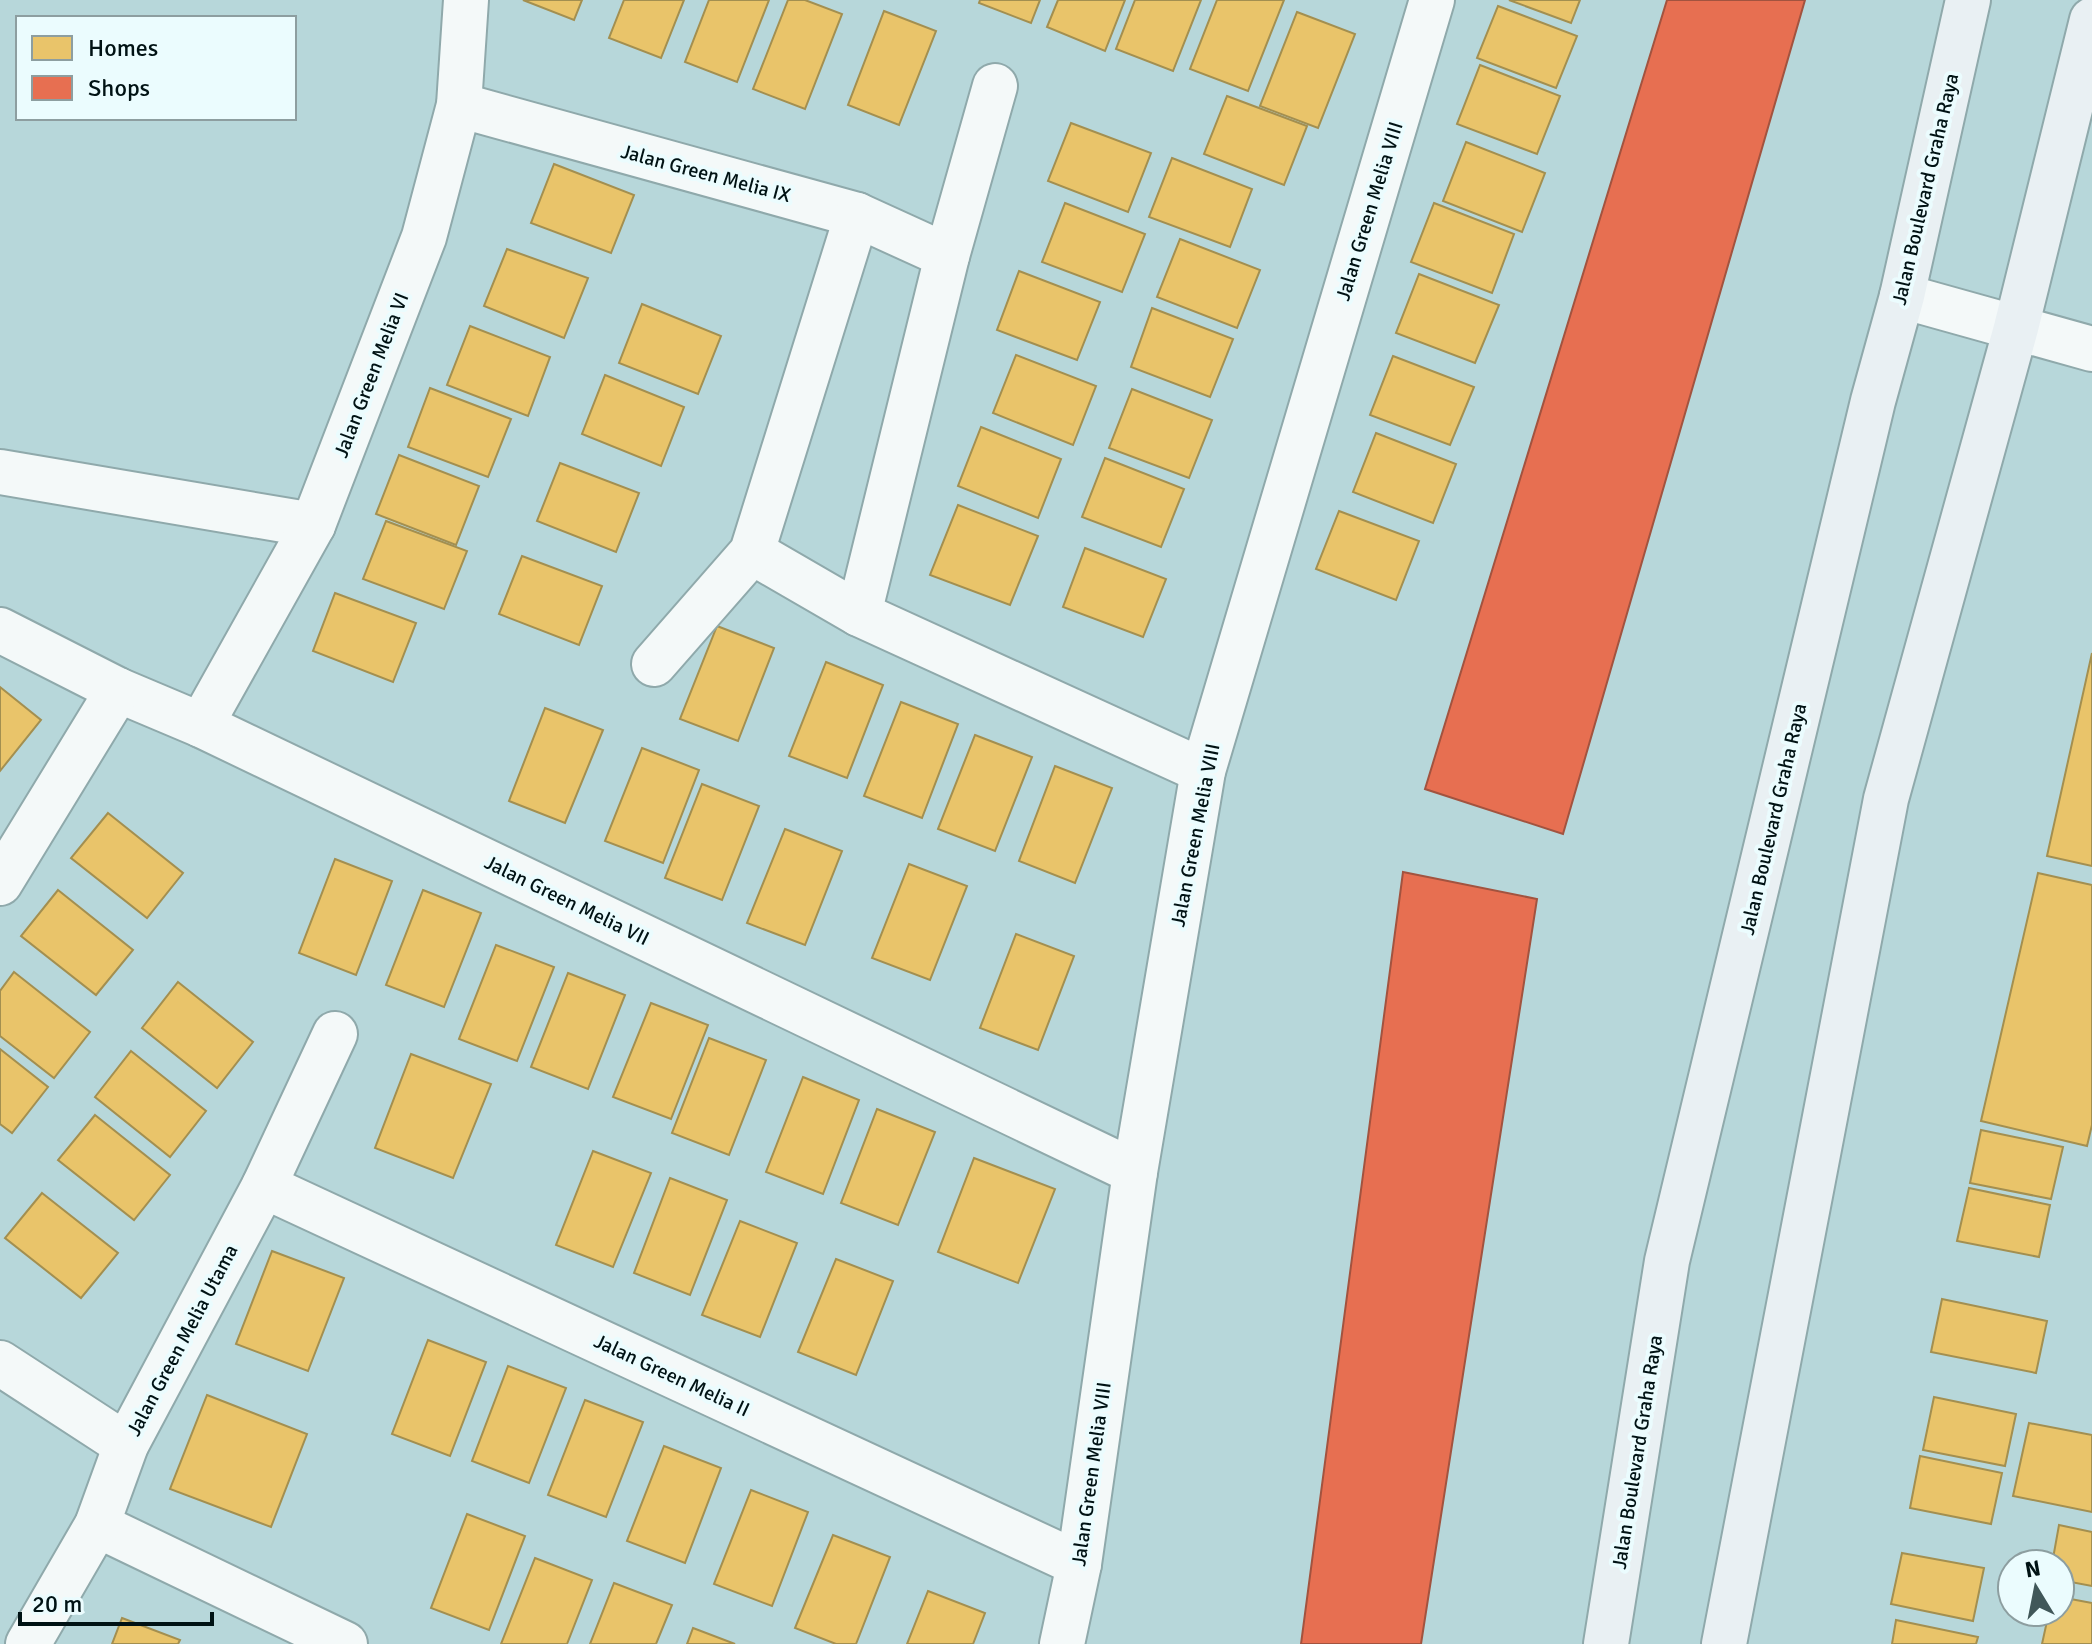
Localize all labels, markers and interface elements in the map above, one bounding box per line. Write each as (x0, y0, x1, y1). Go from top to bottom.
legend (16, 16, 296, 120)
text: Homes (88, 33, 158, 63)
street label: Jalan Boulevard Graha Raya (1887, 71, 1964, 307)
text: Shops (88, 73, 150, 103)
street label: Jalan Green Melia VIII (1330, 119, 1409, 304)
street label: Jalan Green Melia IX (618, 139, 794, 208)
street label: Jalan Green Melia VI (329, 289, 414, 461)
street label: Jalan Boulevard Graha Raya (1735, 701, 1812, 937)
street label: Jalan Green Melia VIII (1165, 741, 1226, 929)
street label: Jalan Green Melia VII (480, 850, 653, 951)
street label: Jalan Green Melia Utama (121, 1240, 244, 1440)
street label: Jalan Green Melia II (590, 1328, 754, 1422)
street label: Jalan Boulevard Graha Raya (1607, 1333, 1668, 1571)
street label: Jalan Green Melia VIII (1066, 1380, 1117, 1568)
north arrow (1996, 1548, 2076, 1628)
text: N (2023, 1554, 2042, 1583)
scale bar (20, 1576, 212, 1626)
text: 20 m (32, 1589, 82, 1619)

